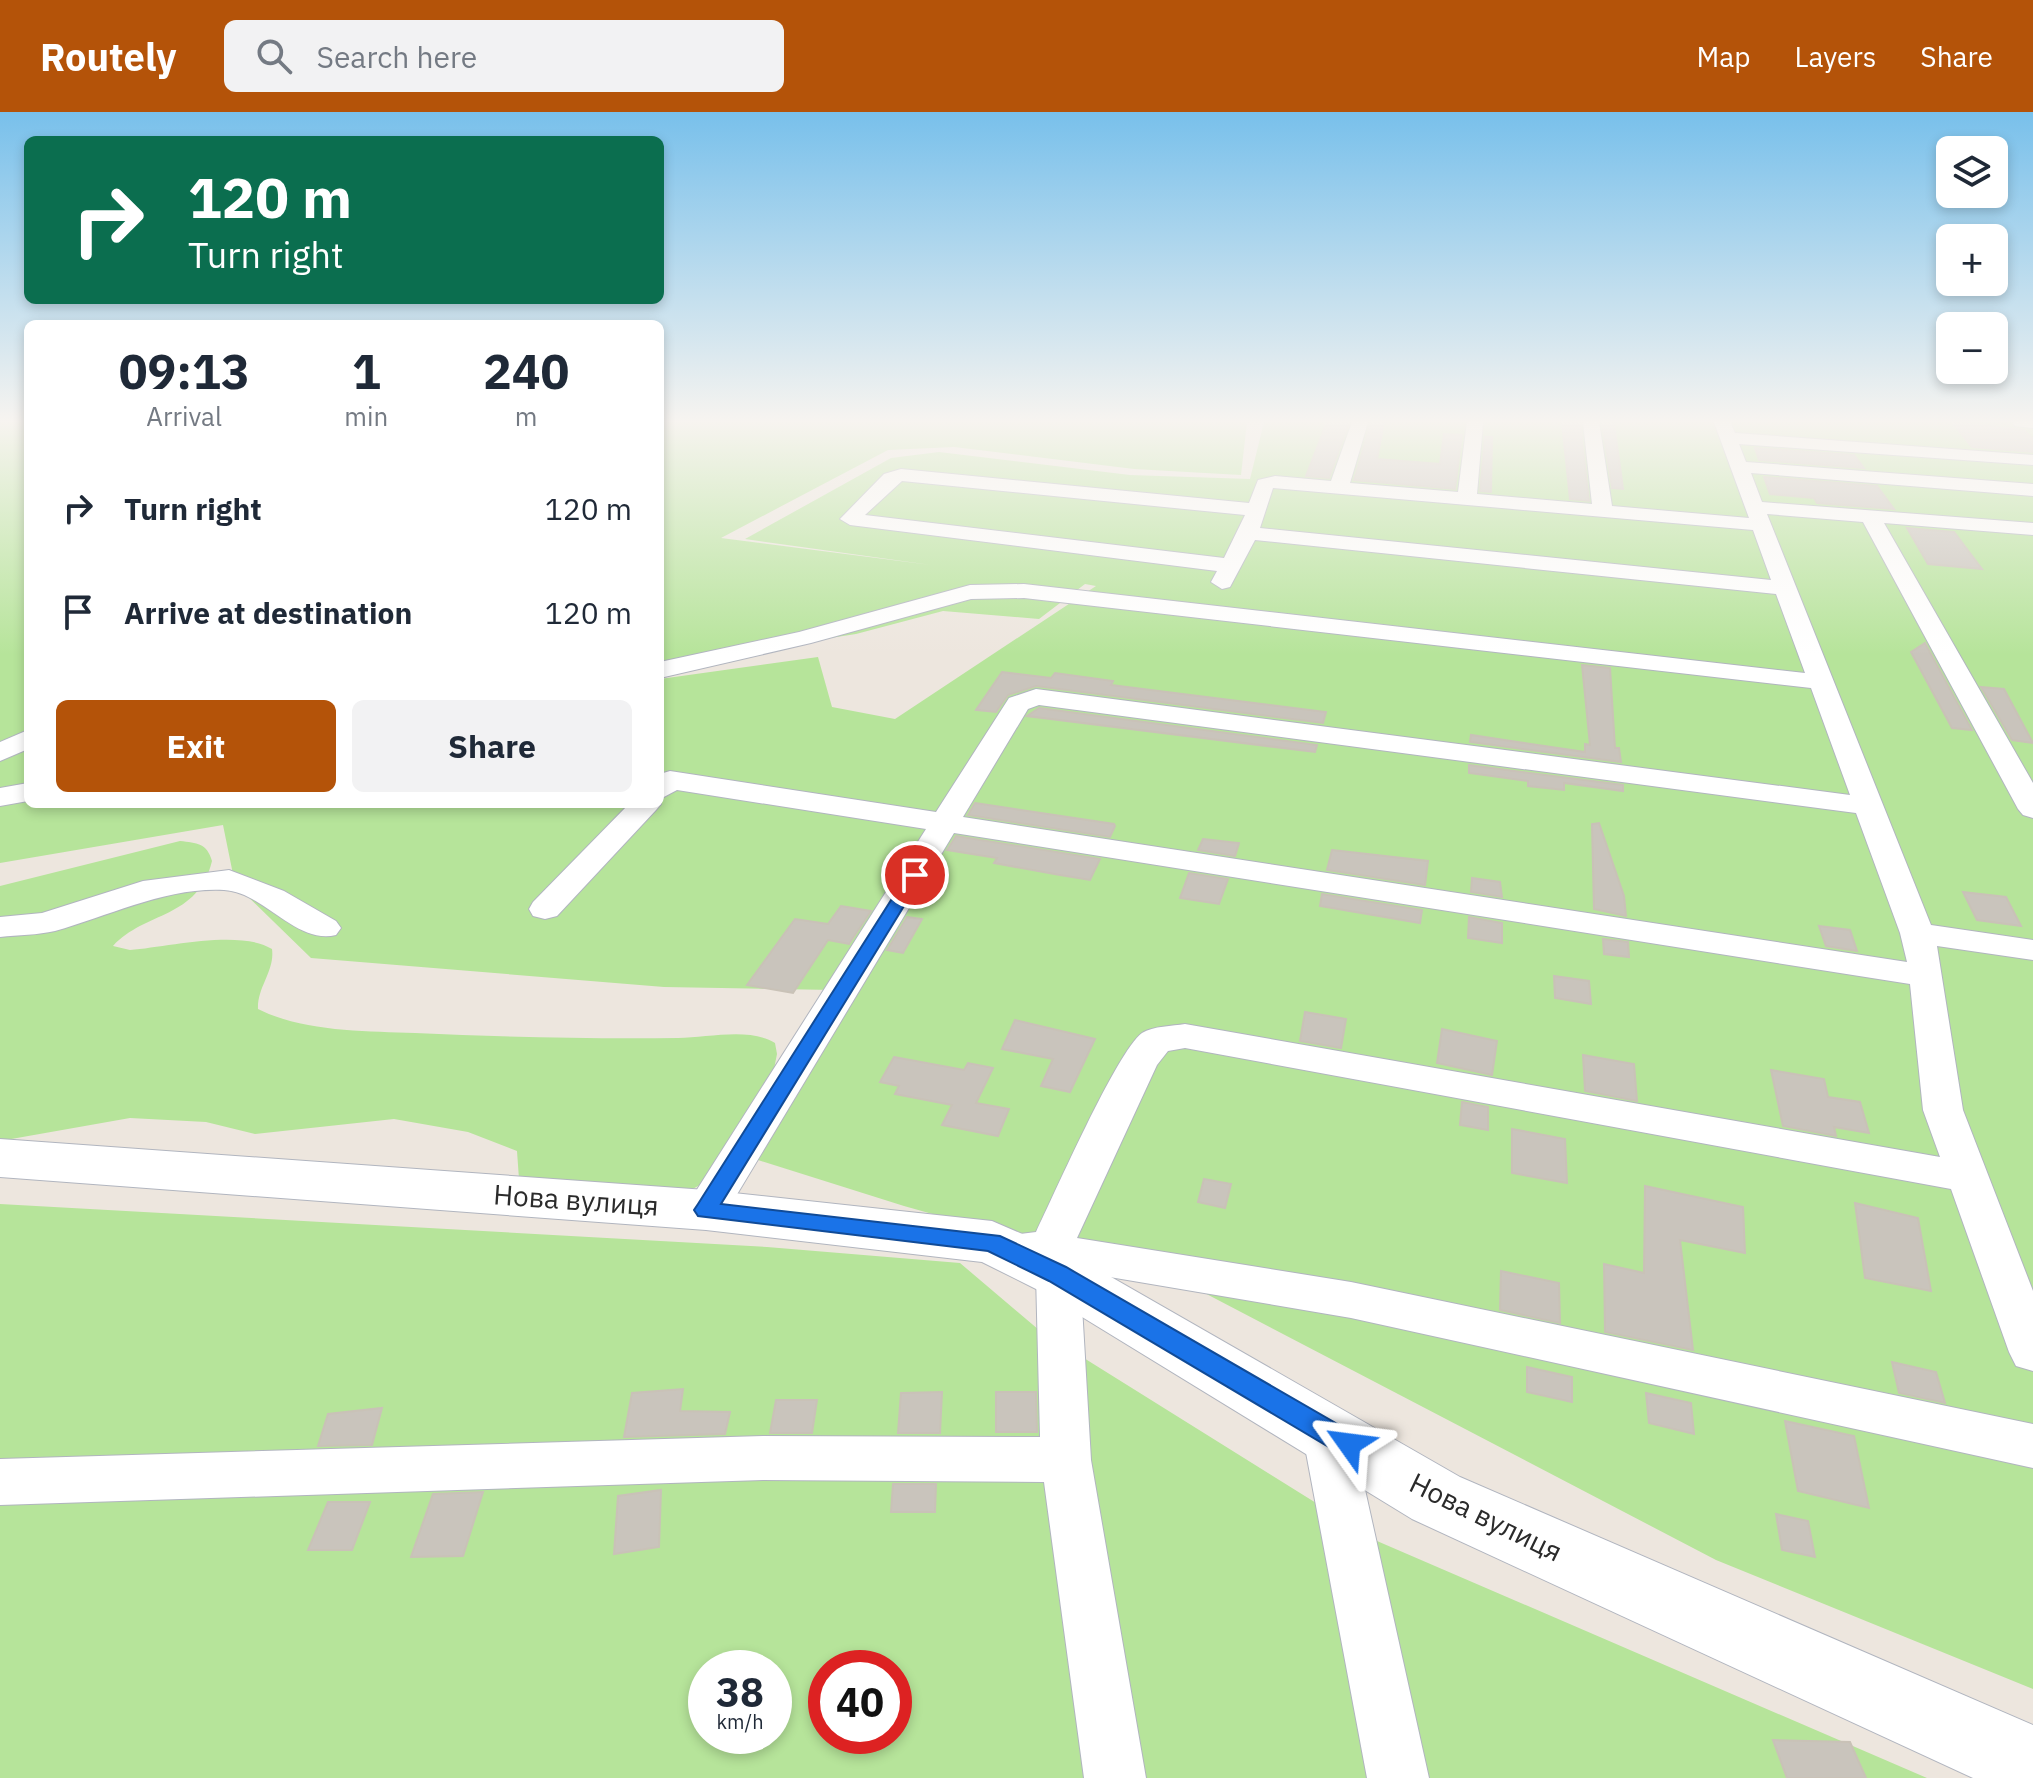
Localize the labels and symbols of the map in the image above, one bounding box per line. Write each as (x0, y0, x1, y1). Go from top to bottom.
pin (881, 841, 949, 909)
street label: Нова вулиця (492, 1175, 660, 1224)
position arrow (1307, 1402, 1391, 1486)
street label: Нова вулиця (1404, 1464, 1569, 1569)
speed limit sign: 40 (808, 1650, 912, 1754)

